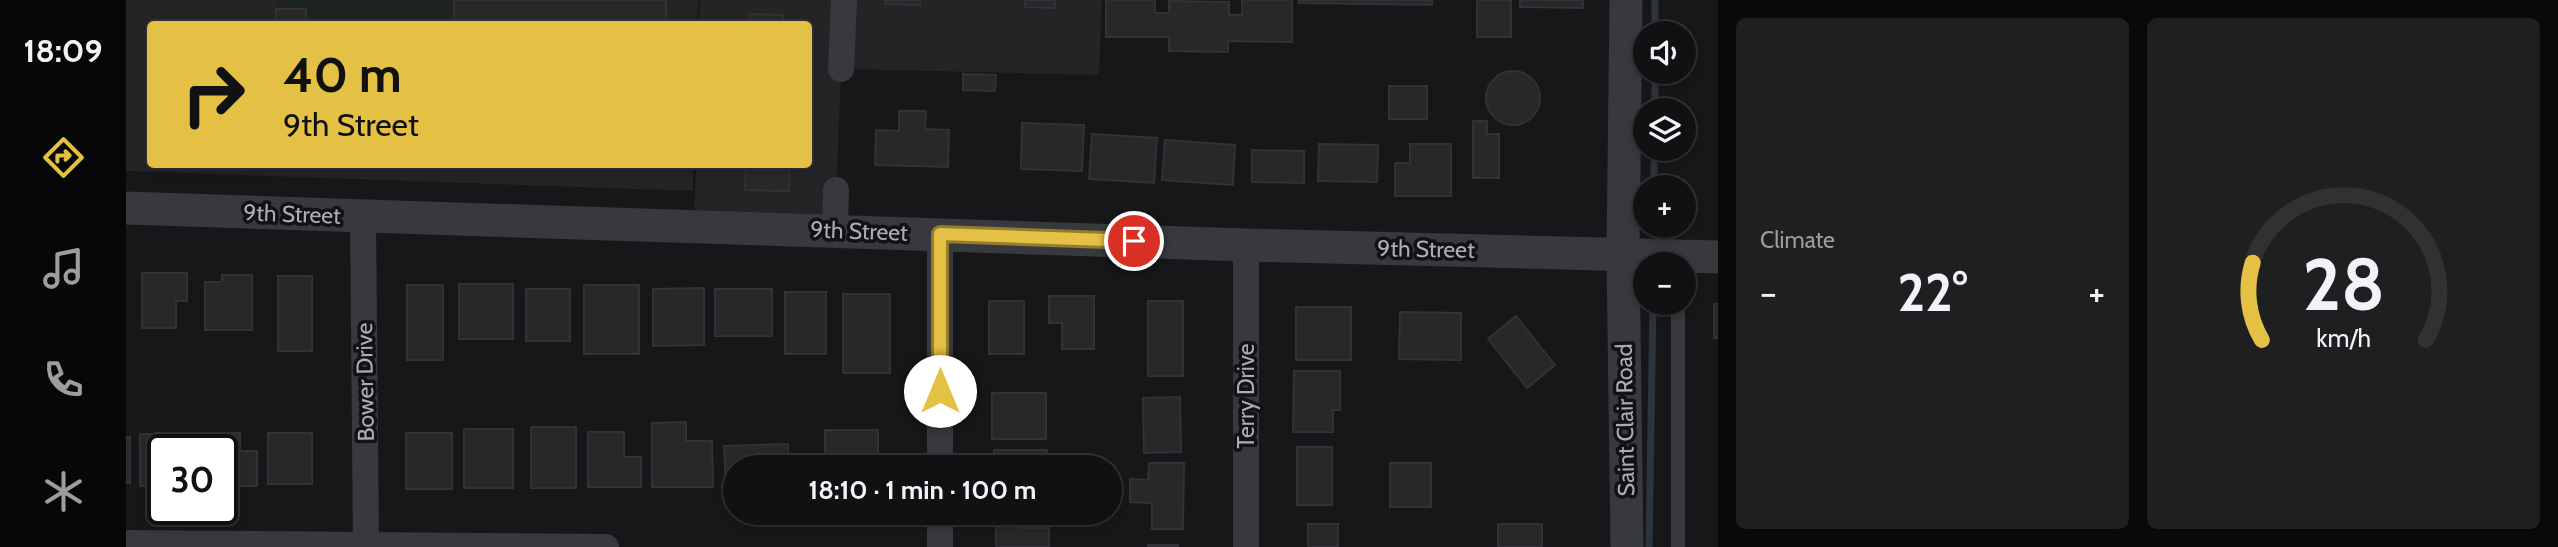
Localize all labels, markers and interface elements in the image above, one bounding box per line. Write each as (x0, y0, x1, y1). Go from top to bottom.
map controls (1633, 21, 1696, 315)
button: sound (1633, 21, 1696, 84)
text: 18:09 (24, 31, 102, 70)
text: 40 m (283, 45, 402, 104)
icon: right (168, 49, 259, 140)
button: layers (1633, 98, 1696, 161)
text: 9th Street (283, 105, 419, 144)
icon: directions (39, 133, 88, 182)
button: + (1633, 175, 1696, 238)
street label: 9th Street (243, 198, 341, 230)
pin (1104, 211, 1164, 271)
street label: 9th Street (810, 215, 908, 247)
icon: arrive (1115, 222, 1153, 260)
text: Climate (1760, 226, 1835, 254)
street label: 9th Street (1377, 234, 1475, 264)
text: 28 (2302, 240, 2385, 328)
icon: music (39, 244, 88, 293)
button: − (1633, 252, 1696, 315)
text: 22° (1897, 261, 1968, 324)
text: − (1760, 269, 1777, 316)
text: + (2088, 269, 2105, 316)
street label: Bower Drive (350, 322, 380, 442)
text: km/h (2316, 322, 2371, 352)
street label: Terry Drive (1232, 343, 1260, 449)
street label: Saint Clair Road (1610, 343, 1640, 497)
position arrow (903, 354, 977, 428)
icon: phone (39, 355, 88, 404)
speed limit sign: 30 (147, 434, 238, 525)
icon: climate (39, 467, 88, 516)
text: 18:10 · 1 min · 100 m (809, 474, 1036, 506)

